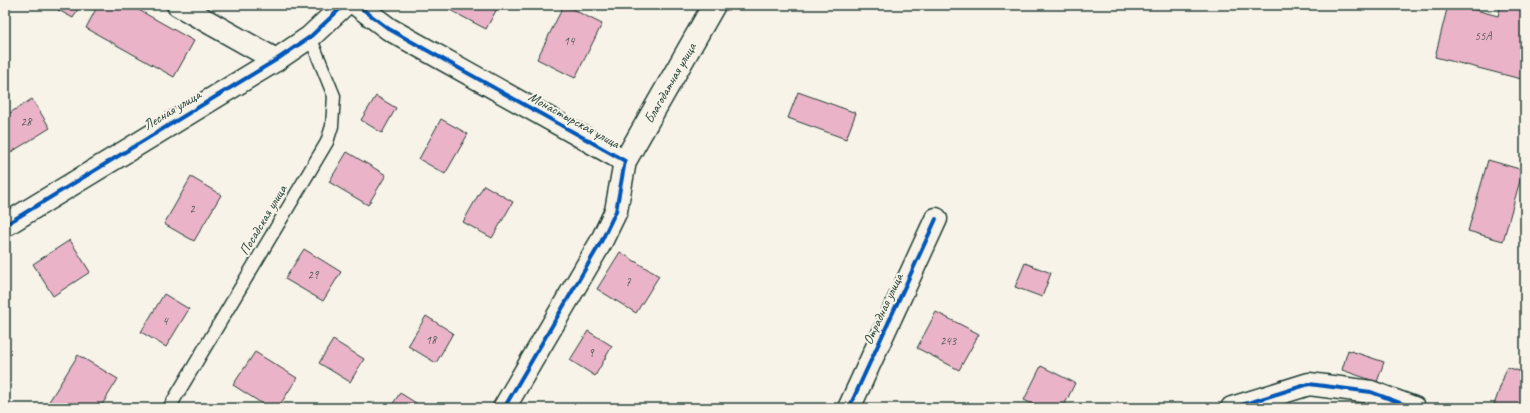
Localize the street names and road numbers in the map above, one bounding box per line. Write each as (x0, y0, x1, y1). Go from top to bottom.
street label: Благодатная улица (640, 39, 701, 126)
street label: Лесная улица (140, 86, 205, 134)
street label: Монастырская улица (525, 88, 624, 153)
street label: Посадская улица (235, 181, 291, 258)
street label: Отрадная улица (859, 270, 907, 347)

